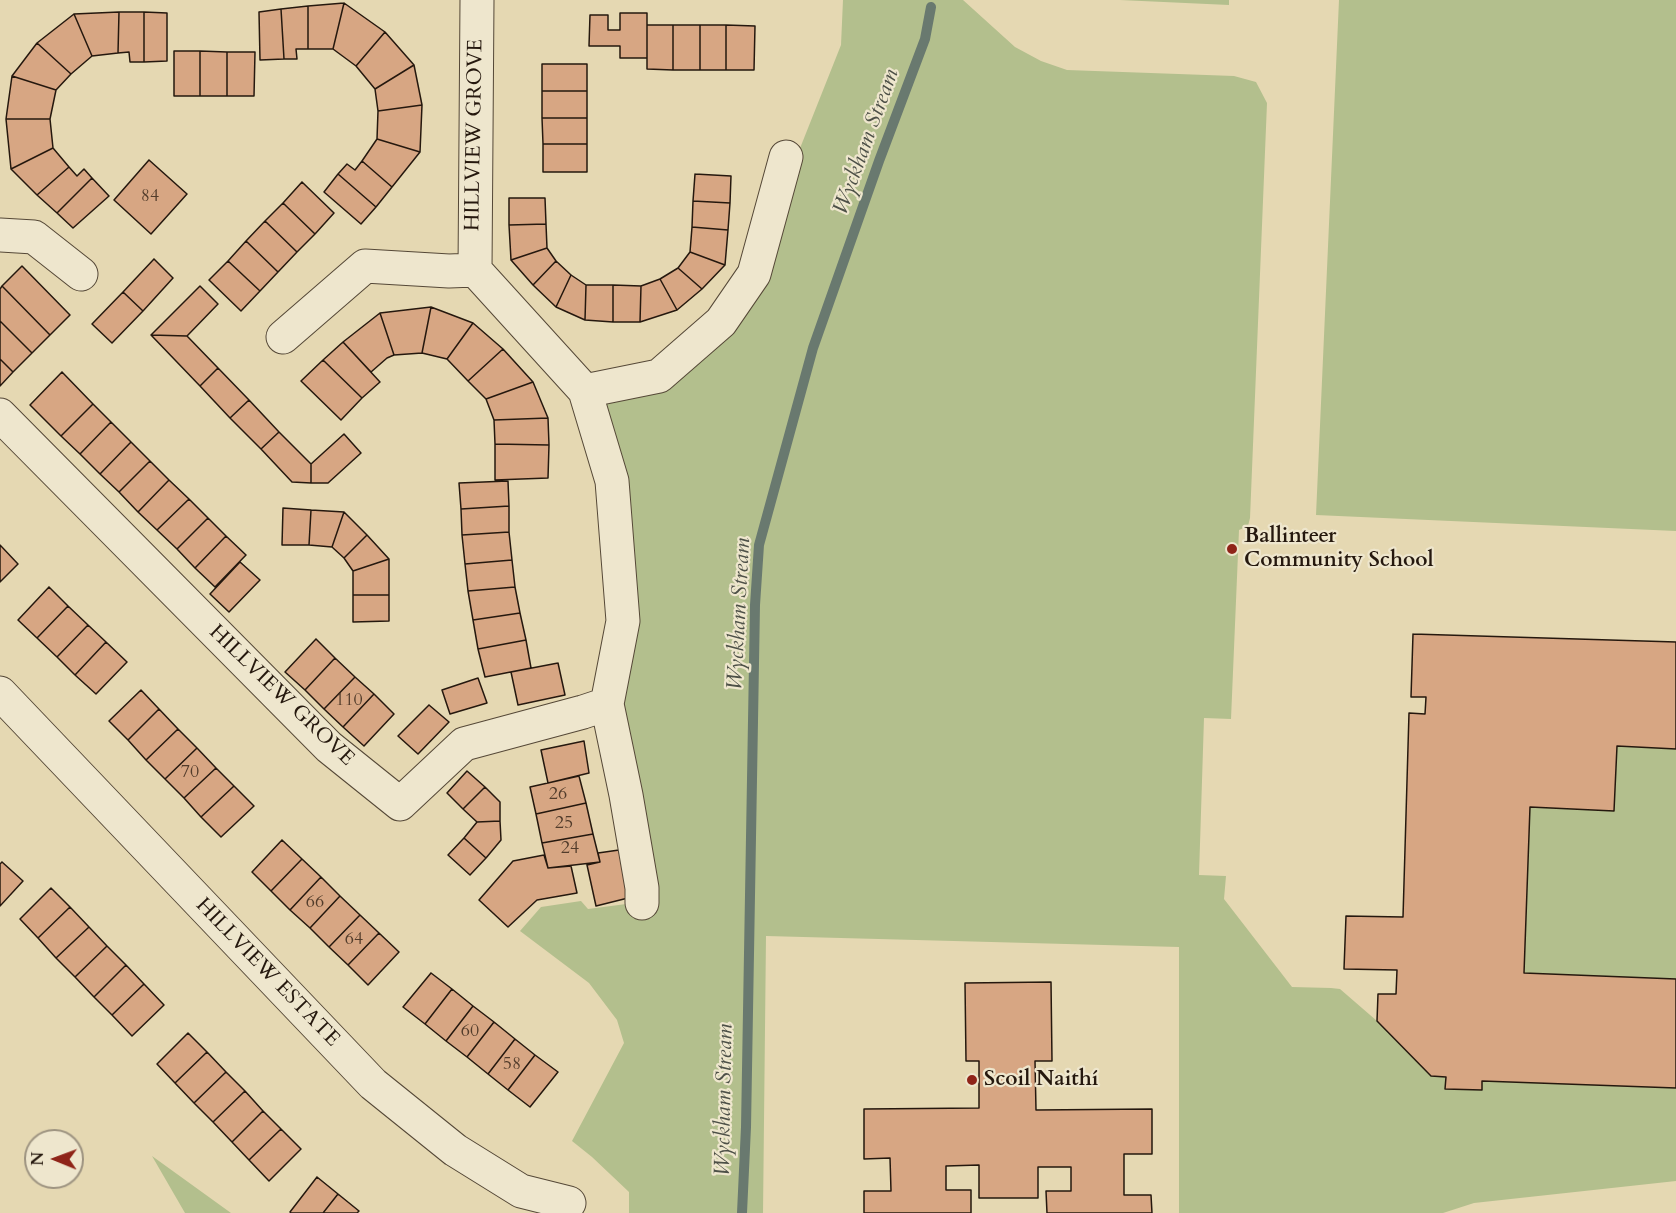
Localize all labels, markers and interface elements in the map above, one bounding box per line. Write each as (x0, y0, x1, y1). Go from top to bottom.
street label: HILLVIEW GROVE (461, 39, 489, 231)
water label: Wyckham Stream (828, 66, 906, 218)
house number: 84 (141, 186, 159, 208)
place label: Ballinteer Community School (1244, 524, 1434, 574)
water label: Wyckham Stream (723, 537, 757, 691)
marker: Ballinteer Community School (1225, 542, 1239, 556)
street label: HILLVIEW GROVE (203, 620, 359, 772)
house number: 110 (335, 690, 363, 712)
house number: 70 (181, 762, 199, 784)
house number: 26 (549, 784, 567, 806)
house number: 25 (555, 813, 573, 835)
house number: 24 (561, 838, 579, 860)
house number: 66 (306, 892, 324, 914)
street label: HILLVIEW ESTATE (190, 893, 344, 1053)
house number: 64 (345, 929, 363, 951)
house number: 60 (461, 1021, 479, 1043)
water label: Wyckham Stream (710, 1023, 740, 1177)
house number: 58 (503, 1054, 521, 1076)
place label: Scoil Naithí (984, 1067, 1099, 1093)
marker: Scoil Naithí (965, 1073, 979, 1087)
north arrow (24, 1129, 84, 1189)
text: N (27, 1152, 49, 1166)

